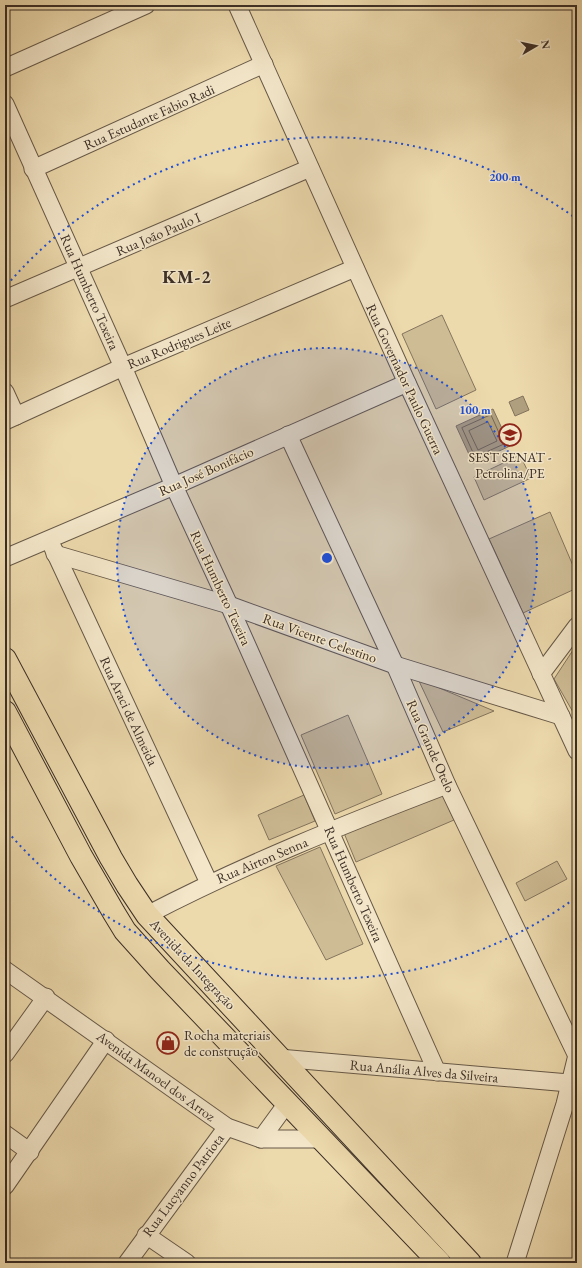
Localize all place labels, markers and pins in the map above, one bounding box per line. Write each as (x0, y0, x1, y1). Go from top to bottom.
school or university icon: SEST SENAT - Petrolina/PE (497, 422, 523, 448)
place label: SEST SENAT - Petrolina/PE (469, 448, 552, 482)
centre of rings (320, 551, 334, 565)
place label: Rocha materiais de construção (184, 1026, 271, 1060)
shop icon: Rocha materiais de construção (155, 1030, 181, 1056)

